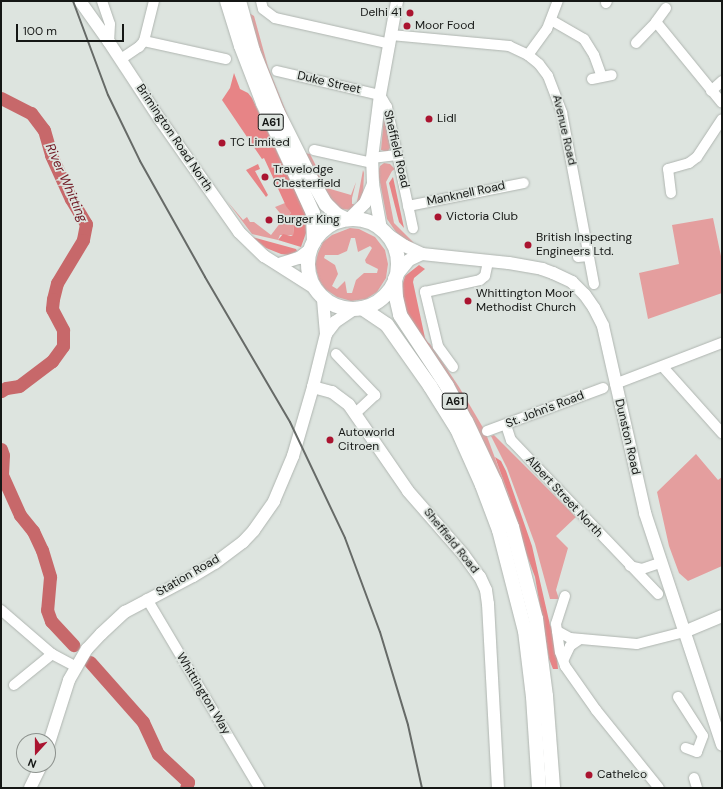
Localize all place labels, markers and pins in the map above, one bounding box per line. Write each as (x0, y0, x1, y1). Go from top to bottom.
place label: Delhi 41 (360, 6, 402, 20)
marker: Delhi 41 (405, 8, 415, 18)
place label: Moor Food (415, 19, 475, 33)
marker: Moor Food (402, 21, 412, 31)
place label: Lidl (437, 112, 456, 126)
marker: Lidl (424, 114, 434, 124)
place label: TC Limited (230, 136, 290, 150)
marker: TC Limited (217, 138, 227, 148)
place label: Travelodge Chesterfield (273, 163, 341, 191)
marker: Travelodge Chesterfield (260, 172, 270, 182)
place label: Victoria Club (446, 210, 518, 224)
marker: Victoria Club (433, 212, 443, 222)
place label: Burger King (277, 213, 340, 227)
marker: Burger King (264, 215, 274, 225)
place label: British Inspecting Engineers Ltd. (536, 231, 632, 259)
marker: British Inspecting Engineers Ltd. (523, 240, 533, 250)
place label: Whittington Moor Methodist Church (476, 287, 576, 315)
marker: Whittington Moor Methodist Church (463, 296, 473, 306)
place label: Autoworld Citroen (338, 426, 395, 454)
marker: Autoworld Citroen (325, 435, 335, 445)
place label: Cathelco (597, 768, 647, 782)
marker: Cathelco (584, 770, 594, 780)

